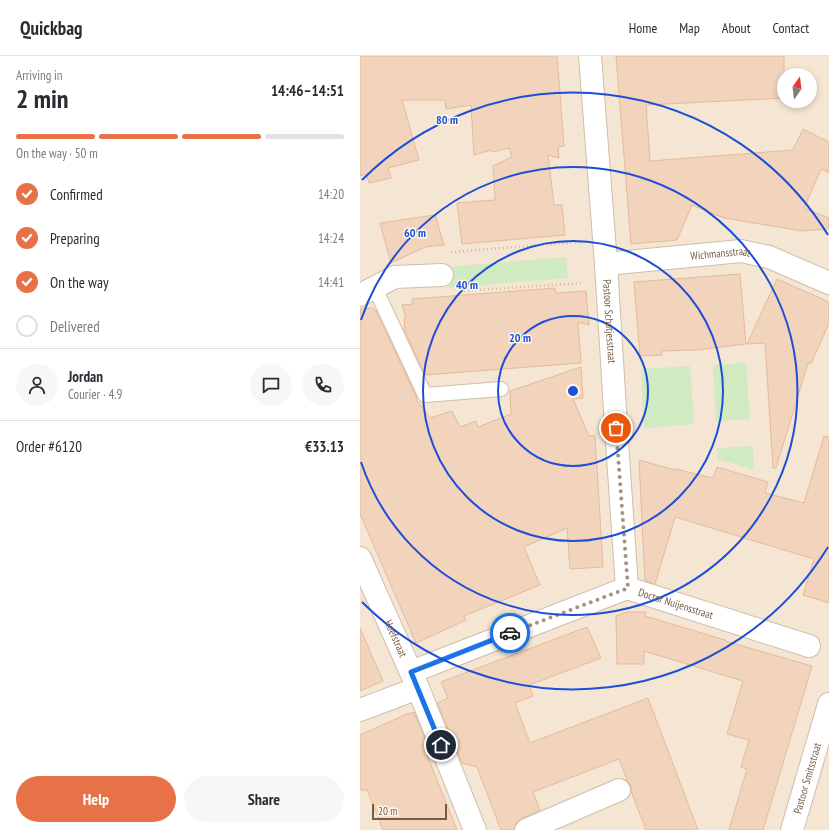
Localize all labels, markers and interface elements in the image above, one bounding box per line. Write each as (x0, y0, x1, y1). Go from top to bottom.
text: Quickbag (20, 16, 82, 40)
text: Home (629, 19, 657, 37)
text: Map (679, 19, 700, 37)
text: About (722, 19, 751, 37)
text: Contact (773, 19, 809, 37)
text: Arriving in (16, 67, 63, 84)
north arrow (777, 68, 817, 108)
map controls (777, 68, 817, 108)
text: 14:46–14:51 (271, 81, 344, 100)
text: 2 min (16, 82, 69, 115)
text: 80 m (436, 112, 458, 127)
text: On the way · 50 m (16, 145, 98, 162)
icon: check (16, 183, 38, 205)
text: Confirmed (50, 185, 103, 204)
text: 14:20 (318, 186, 344, 203)
text: 60 m (404, 225, 426, 240)
icon: check (16, 227, 38, 249)
text: Preparing (50, 229, 100, 248)
text: 14:24 (318, 230, 344, 247)
street label: Wichmansstraat (690, 244, 752, 263)
icon: check (16, 271, 38, 293)
text: On the way (50, 273, 109, 292)
text: 14:41 (318, 274, 344, 291)
text: 40 m (456, 277, 478, 292)
street label: Pastoor Schutjesstraat (600, 279, 619, 364)
text: Delivered (50, 317, 100, 336)
text: 20 m (509, 330, 531, 345)
button: person (16, 364, 58, 406)
button: chat (250, 364, 292, 406)
button: phone (302, 364, 344, 406)
text: Jordan (68, 367, 103, 386)
centre of rings (566, 384, 580, 398)
text: Courier · 4.9 (68, 386, 122, 403)
pin (599, 411, 633, 445)
icon: bag (605, 417, 627, 439)
text: Order #6120 (16, 437, 82, 456)
text: €33.13 (305, 437, 344, 456)
street label: Doctor Nuijensstraat (637, 585, 715, 622)
courier (490, 613, 530, 653)
street label: Hoefstraat (381, 617, 410, 659)
icon: car (499, 622, 521, 644)
pin (424, 728, 458, 762)
icon: home (430, 734, 452, 756)
street label: Pastoor Smitsstraat (790, 741, 824, 815)
button: Help (16, 776, 176, 822)
button: Share (184, 776, 344, 822)
scale bar (372, 802, 447, 821)
text: 20 m (378, 804, 397, 818)

